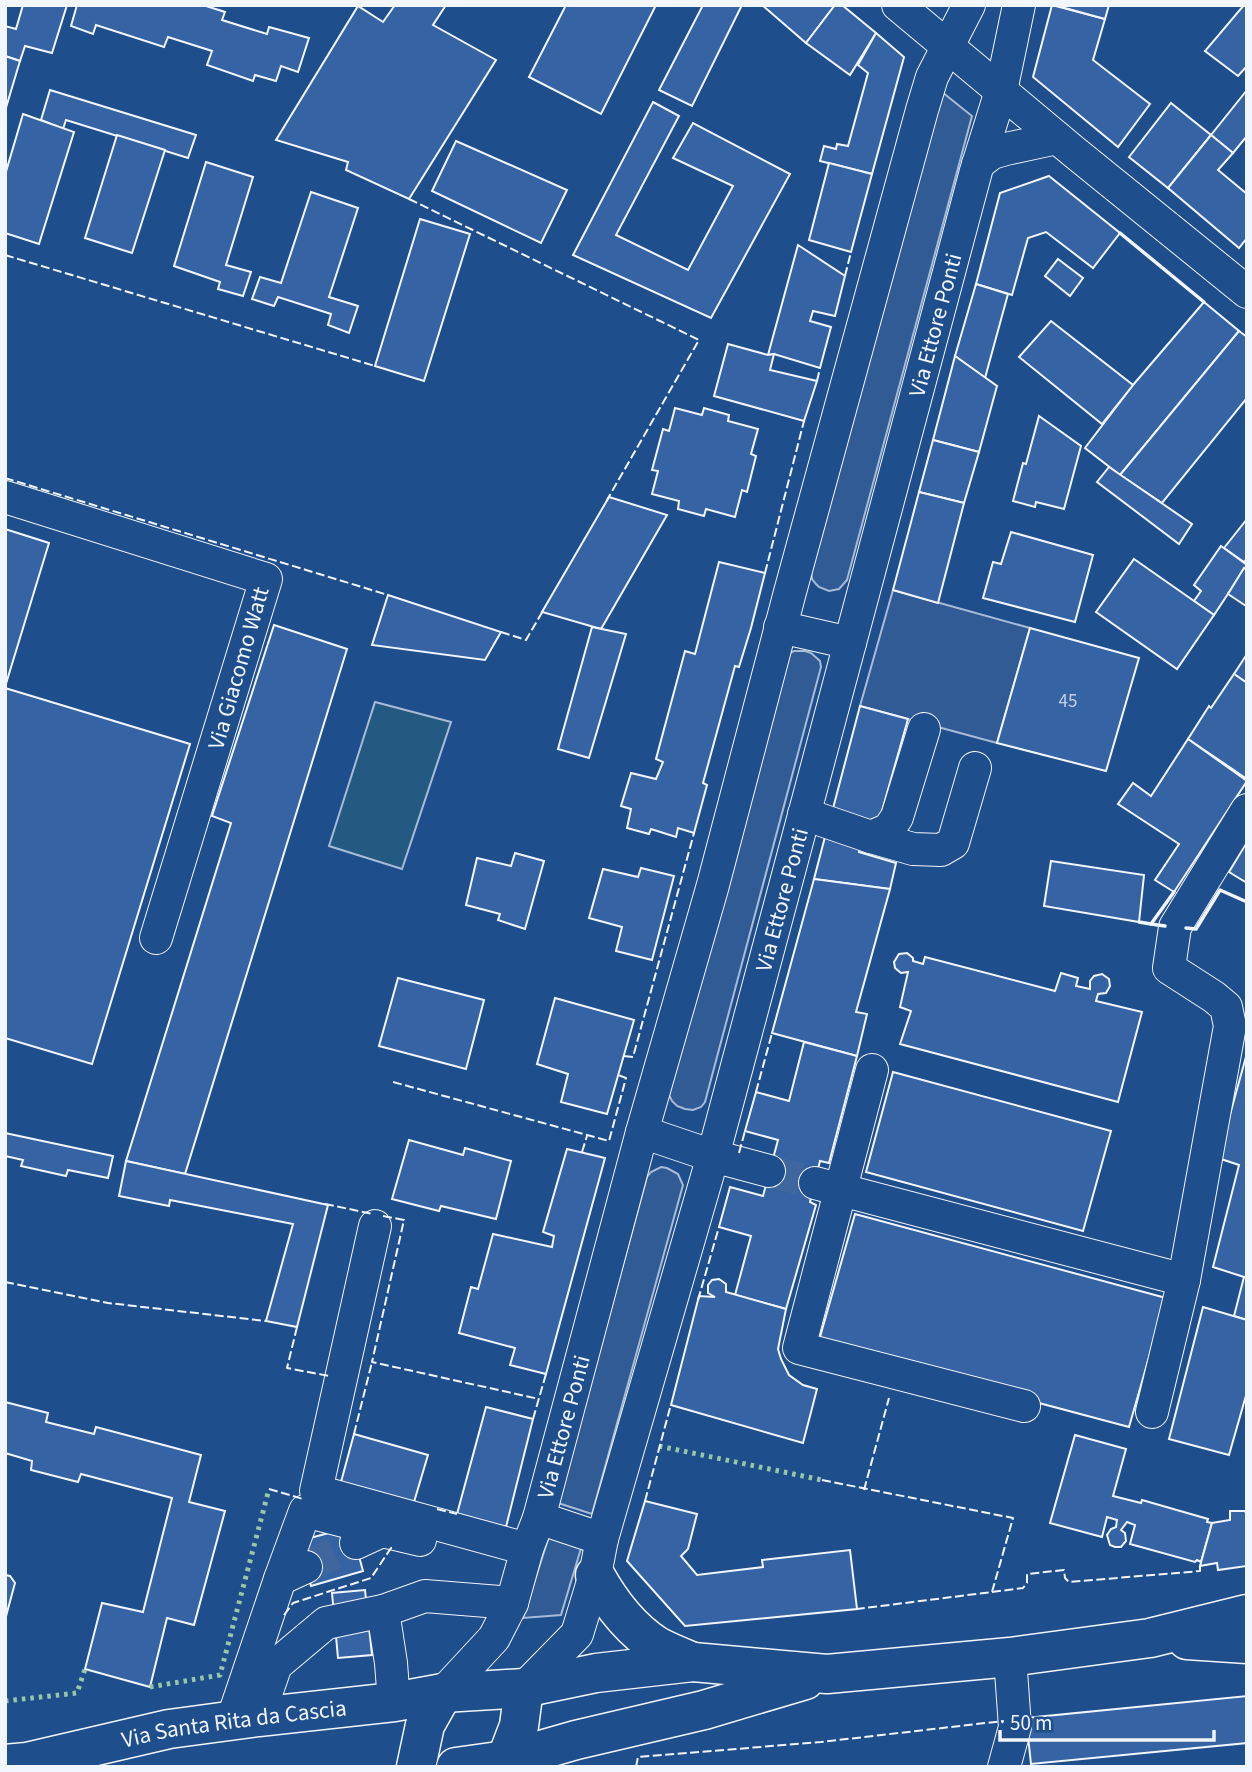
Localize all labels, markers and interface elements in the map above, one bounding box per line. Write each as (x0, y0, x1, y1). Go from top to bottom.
street label: Via Ettore Ponti (900, 250, 970, 400)
street label: Via Giacomo Watt (199, 583, 278, 753)
house number: 45 (1059, 688, 1077, 715)
street label: Via Ettore Ponti (747, 824, 817, 975)
street label: Via Ettore Ponti (529, 1352, 599, 1502)
street label: Via Santa Rita da Cascia (118, 1691, 348, 1757)
scale bar (1000, 1698, 1214, 1742)
text: 50 m (1010, 1708, 1052, 1738)

